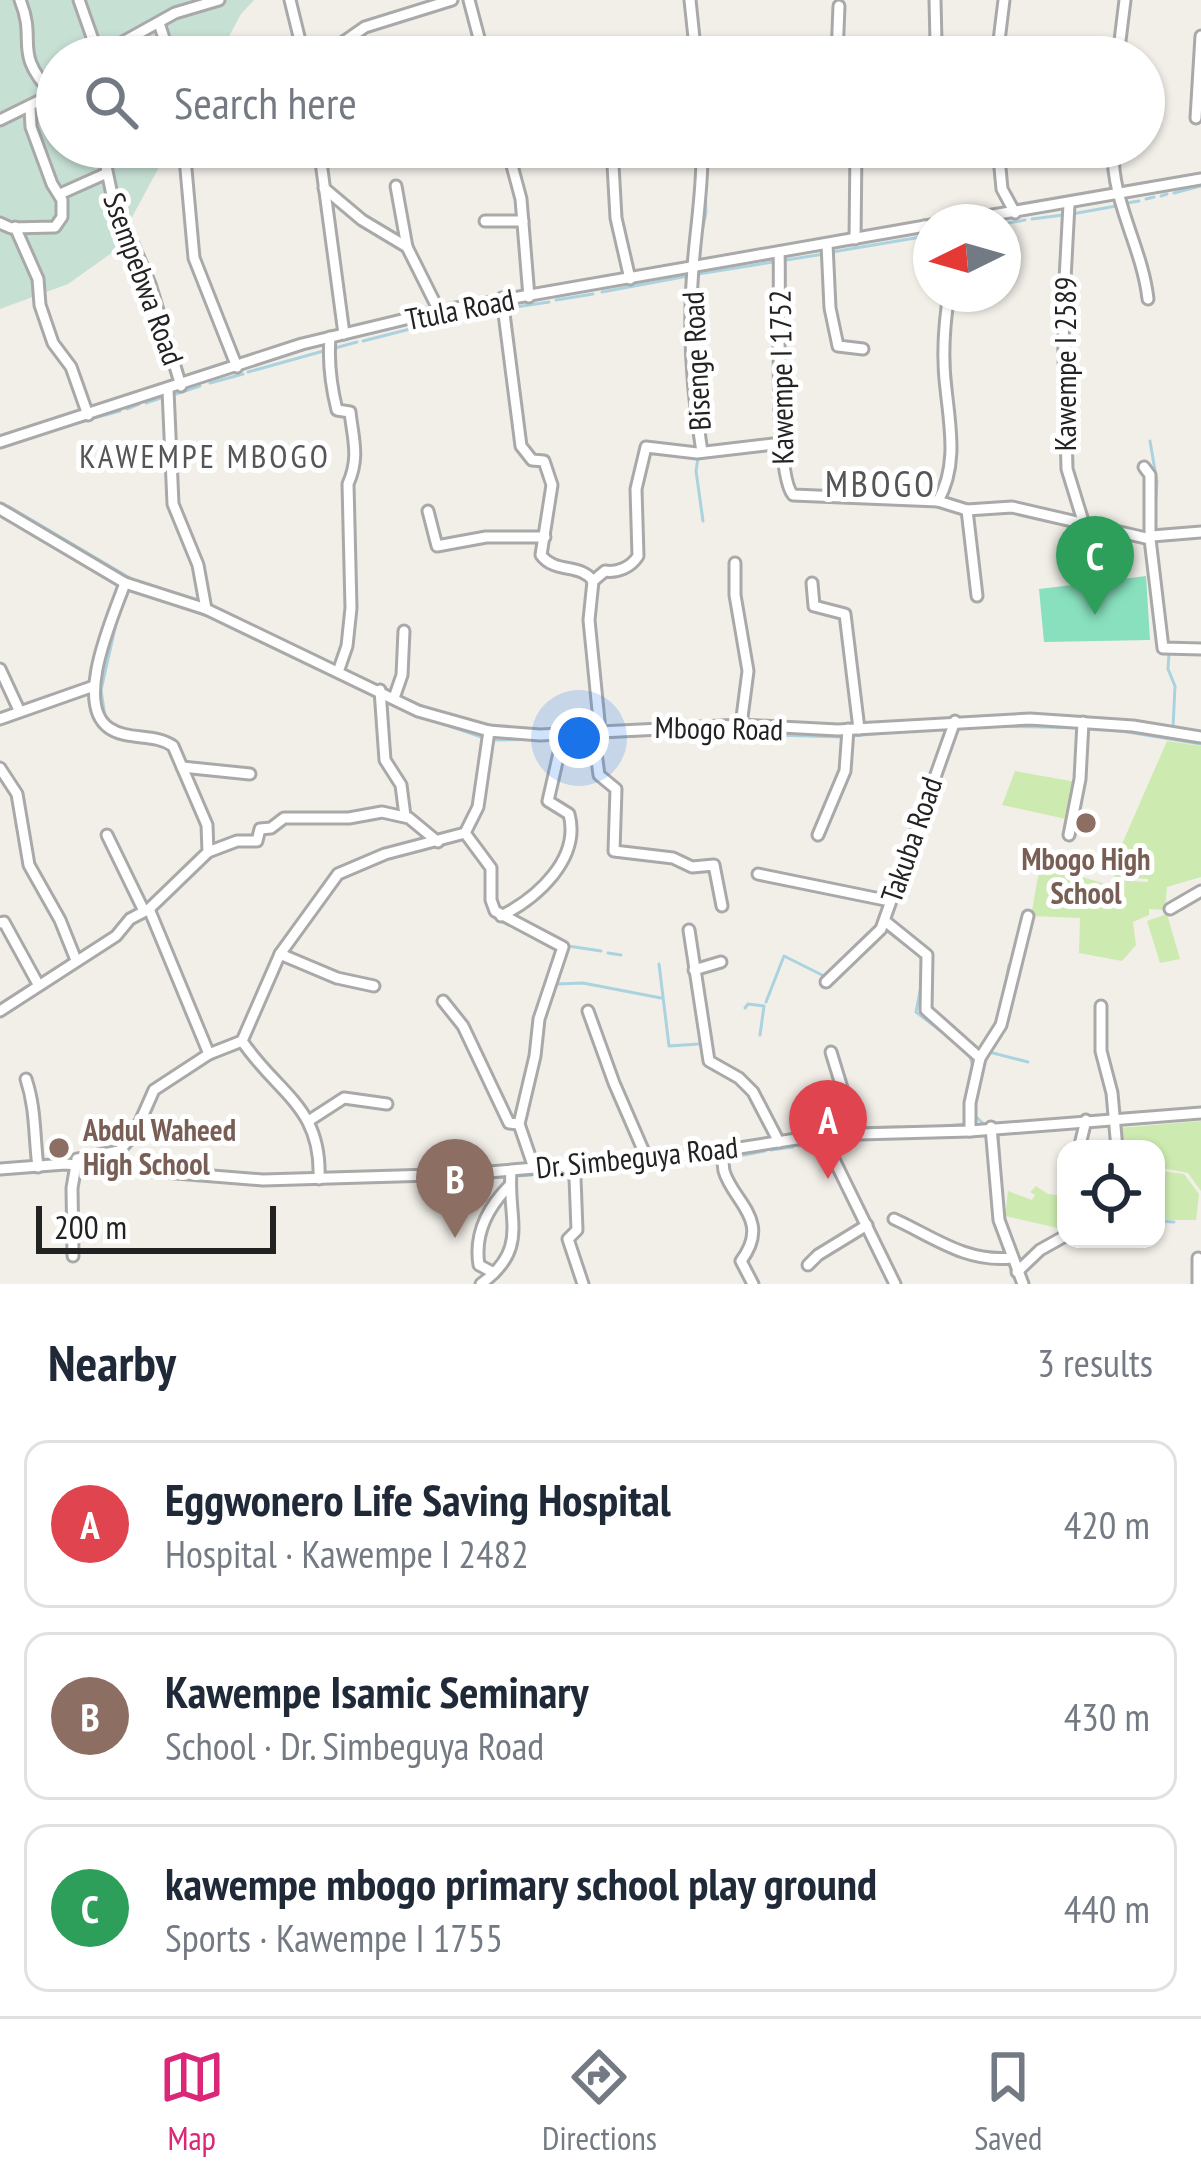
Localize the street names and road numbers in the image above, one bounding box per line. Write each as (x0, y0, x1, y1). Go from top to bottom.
street label: Ssempebwa Road (95, 187, 194, 370)
street label: Kawempe I 2589 (1045, 277, 1084, 451)
street label: Ttula Road (402, 279, 517, 338)
street label: Kawempe I 1752 (759, 289, 802, 465)
street label: Bisenge Road (672, 291, 719, 432)
street label: Mbogo Road (654, 707, 784, 748)
street label: Takuba Road (871, 772, 950, 907)
street label: Dr. Simbeguya Road (534, 1127, 740, 1187)

